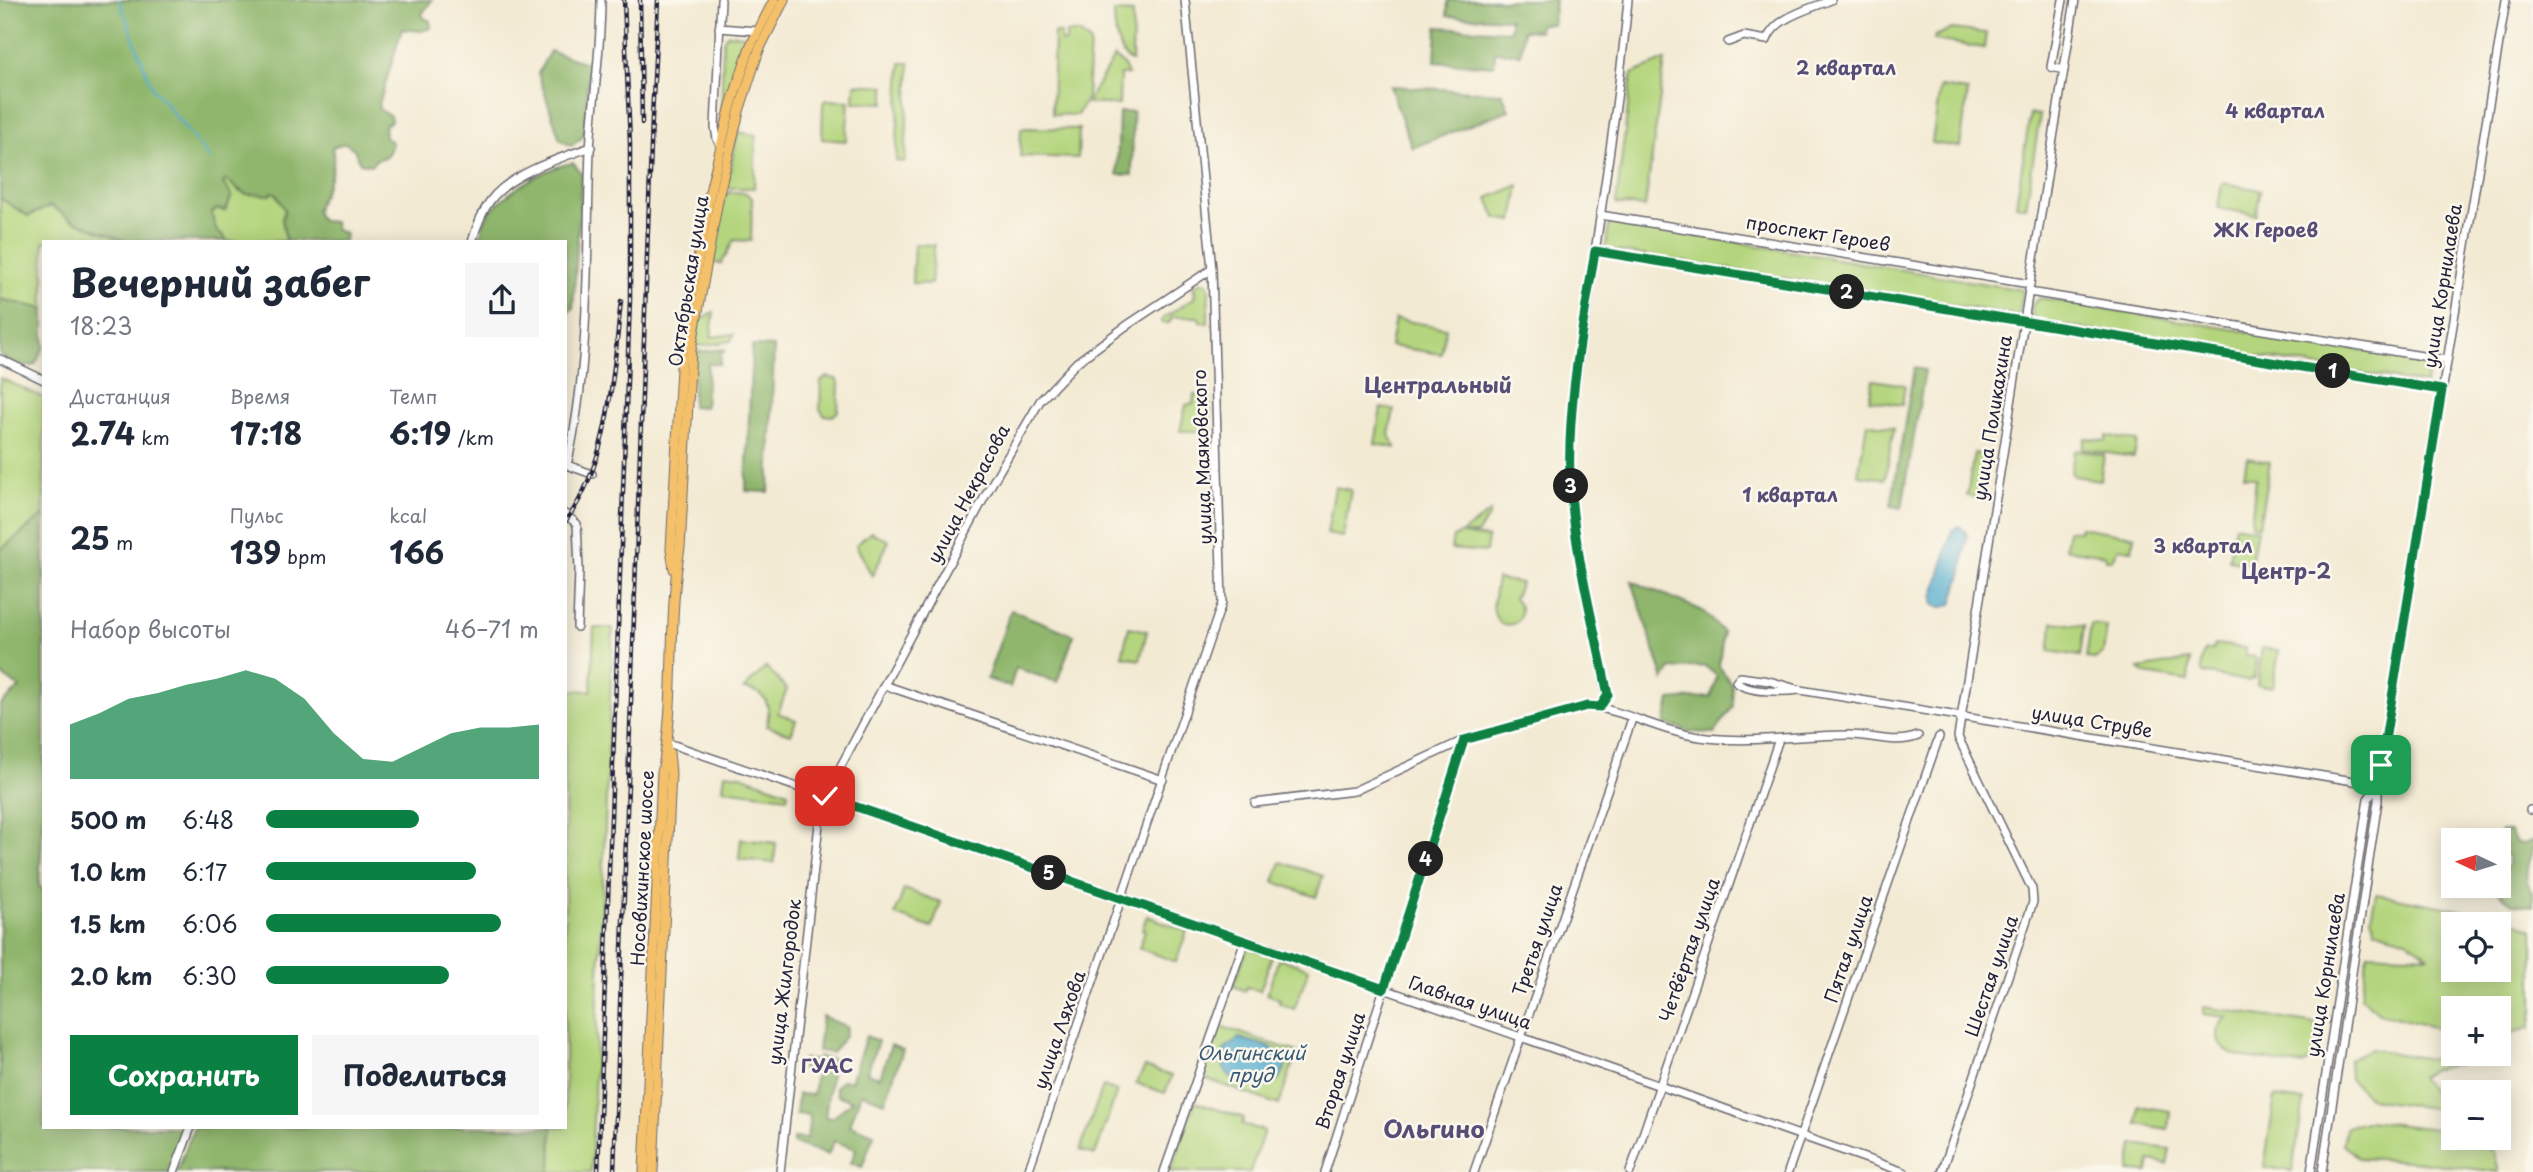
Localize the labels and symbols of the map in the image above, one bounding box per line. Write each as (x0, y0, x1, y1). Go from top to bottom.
district label: 2 квартал (1796, 53, 1896, 81)
district label: 4 квартал (2225, 96, 2325, 124)
street label: Октябрьская улица (661, 193, 714, 368)
street label: улица Корнилаева (2415, 201, 2468, 370)
street label: проспект Героев (1744, 208, 1892, 257)
district label: ЖК Героев (2213, 215, 2318, 243)
pin: 2 (1829, 274, 1864, 310)
street label: улица Поликахина (1965, 332, 2018, 503)
pin: 1 (2316, 354, 2350, 388)
district label: Центральный (1364, 368, 1512, 400)
street label: улица Маяковского (1185, 369, 1218, 545)
street label: улица Некрасова (920, 418, 1016, 568)
pin: 3 (1554, 468, 1588, 504)
district label: 1 квартал (1742, 480, 1838, 508)
district label: 3 квартал (2153, 531, 2253, 559)
district label: Центр-2 (2241, 554, 2331, 586)
street label: улица Струве (2030, 698, 2155, 743)
pin (2351, 735, 2411, 795)
pin (795, 766, 855, 826)
street label: Носовихинское шоссе (623, 770, 660, 966)
north arrow (2441, 828, 2511, 898)
pin: 4 (1408, 842, 1444, 876)
pin: 5 (1032, 856, 1066, 890)
street label: Четвёртая улица (1651, 873, 1726, 1025)
street label: Третья улица (1505, 879, 1569, 999)
street label: Пятая улица (1817, 890, 1879, 1006)
street label: улица Корнилаева (2298, 890, 2351, 1059)
street label: улица Жилгородок (760, 897, 807, 1066)
street label: Шестая улица (1957, 911, 2024, 1040)
street label: улица Ляхова (1026, 966, 1092, 1092)
street label: Главная улица (1405, 968, 1536, 1035)
street label: Вторая улица (1308, 1008, 1372, 1133)
water label: Ольгинский пруд (1197, 1038, 1308, 1088)
district label: ГУАС (801, 1051, 853, 1079)
district label: Ольгино (1383, 1110, 1485, 1146)

